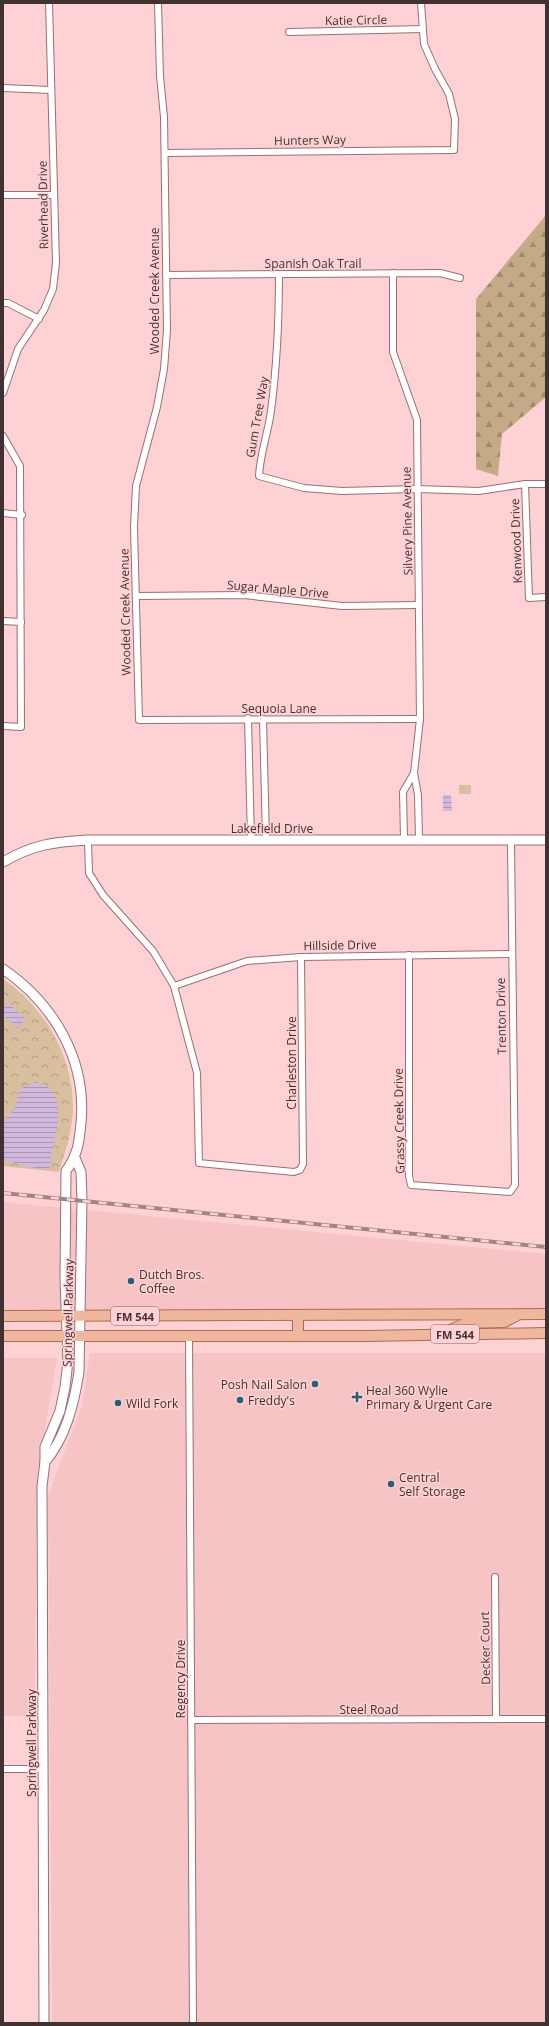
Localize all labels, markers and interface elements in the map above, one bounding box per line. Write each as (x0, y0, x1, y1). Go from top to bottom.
street label: Katie Circle (325, 11, 387, 29)
street label: Hunters Way (274, 131, 347, 149)
street label: Riverhead Drive (34, 160, 52, 249)
street label: Wooded Creek Avenue (146, 227, 163, 355)
street label: Spanish Oak Trail (265, 255, 361, 272)
street label: Gum Tree Way (241, 374, 273, 459)
street label: Silvery Pine Avenue (398, 466, 416, 575)
street label: Kenwood Drive (506, 498, 526, 584)
street label: Wooded Creek Avenue (115, 548, 135, 676)
street label: Sugar Maple Drive (226, 576, 330, 602)
street label: Sequoia Lane (241, 700, 317, 717)
street label: Lakefield Drive (231, 820, 314, 837)
street label: Hillside Drive (303, 936, 377, 954)
street label: Trenton Drive (492, 977, 510, 1055)
street label: Charleston Drive (283, 1016, 300, 1110)
street label: Grassy Creek Drive (390, 1068, 408, 1174)
street label: Springwell Parkway (59, 1258, 77, 1367)
place label: Dutch Bros. Coffee (139, 1266, 204, 1297)
marker: Dutch Bros. Coffee (126, 1276, 136, 1286)
road number: FM 544 (111, 1307, 159, 1325)
road number: FM 544 (431, 1325, 479, 1343)
place label: Posh Nail Salon (221, 1376, 307, 1393)
marker: Posh Nail Salon (310, 1379, 320, 1389)
place label: Heal 360 Wylie Primary & Urgent Care (366, 1382, 493, 1413)
marker: Heal 360 Wylie Primary & Urgent Care (351, 1391, 363, 1403)
place label: Freddy's (248, 1392, 295, 1409)
place label: Wild Fork (126, 1395, 179, 1412)
marker: Freddy's (235, 1395, 245, 1405)
marker: Wild Fork (113, 1398, 123, 1408)
place label: Central Self Storage (399, 1469, 466, 1500)
marker: Central Self Storage (386, 1479, 396, 1489)
street label: Decker Court (476, 1611, 494, 1685)
street label: Regency Drive (172, 1639, 189, 1719)
street label: Springwell Parkway (23, 1688, 40, 1797)
street label: Steel Road (339, 1701, 399, 1718)

